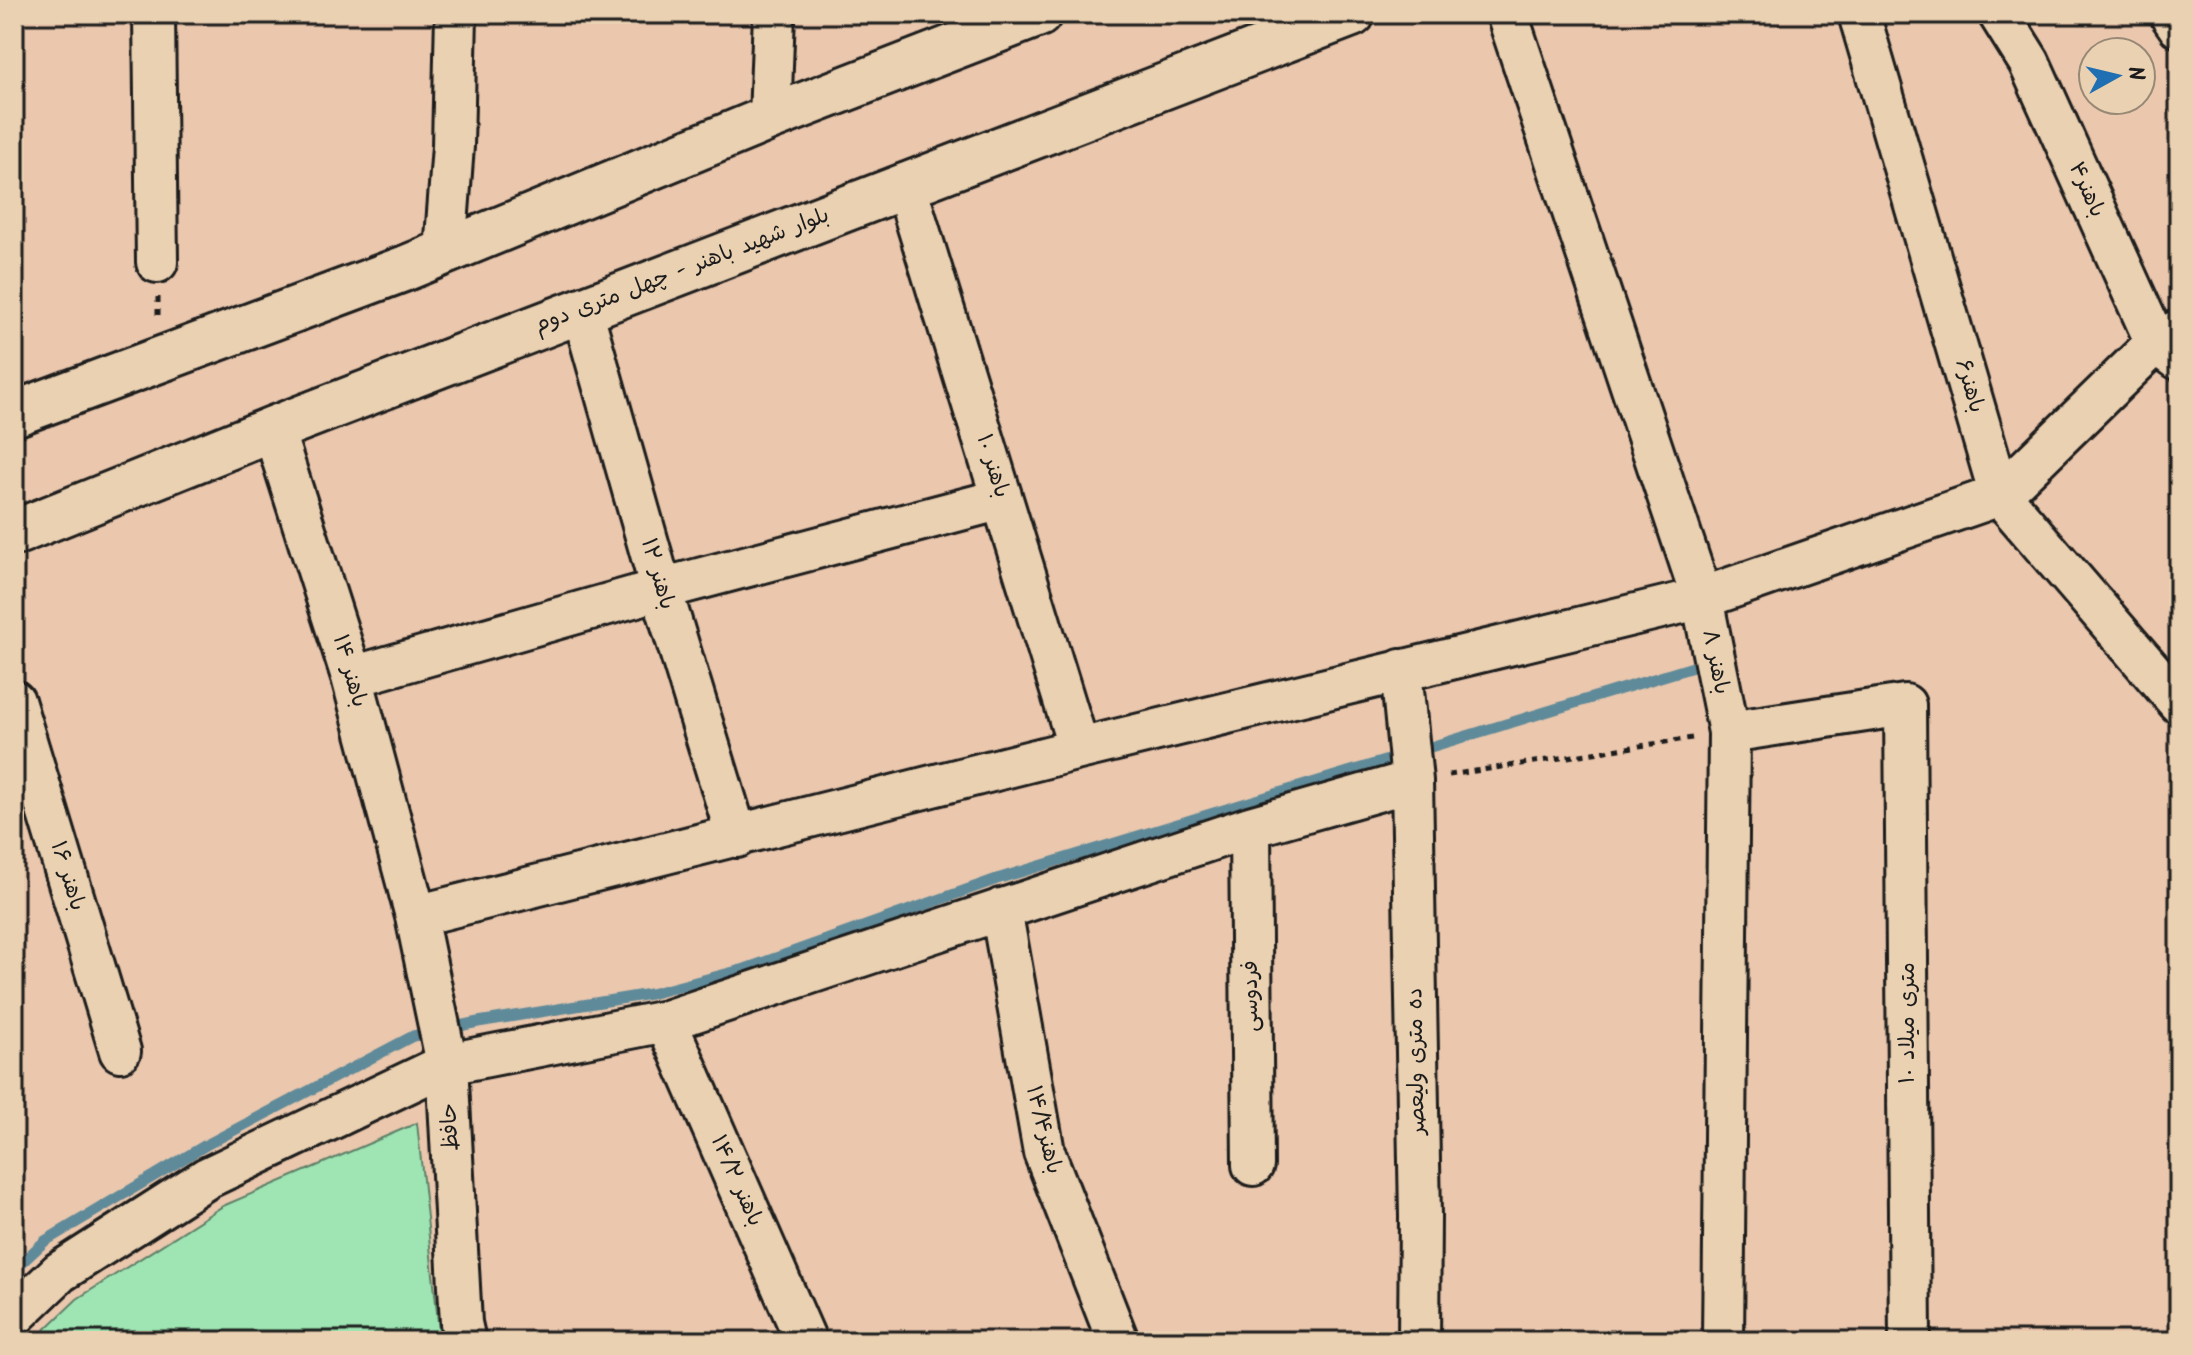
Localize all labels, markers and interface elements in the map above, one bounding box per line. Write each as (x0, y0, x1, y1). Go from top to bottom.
north arrow (2077, 36, 2157, 116)
text: N (2116, 64, 2153, 83)
street label: باهنر۴ (2058, 156, 2114, 224)
street label: بلوار شهید باهنر - چهل متری دوم (529, 198, 835, 344)
street label: باهنر۶ (1945, 355, 1993, 417)
street label: باهنر ۱۰ (966, 430, 1018, 502)
street label: باهنر ۱۲ (630, 534, 684, 614)
street label: باهنر ۸ (1692, 626, 1738, 698)
street label: باهنر ۱۴ (322, 630, 376, 712)
street label: باهنر ۱۶ (40, 837, 94, 915)
street label: فردوسی (1234, 960, 1269, 1032)
street label: ۱۰ متری میلاد (1891, 962, 1926, 1084)
street label: ده متری ولیعصر (1398, 987, 1436, 1137)
street label: باهنر۱۴/۴ (1015, 1082, 1071, 1178)
street label: حافظ (432, 1102, 470, 1152)
street label: باهنر ۱۴/۲ (700, 1129, 772, 1233)

